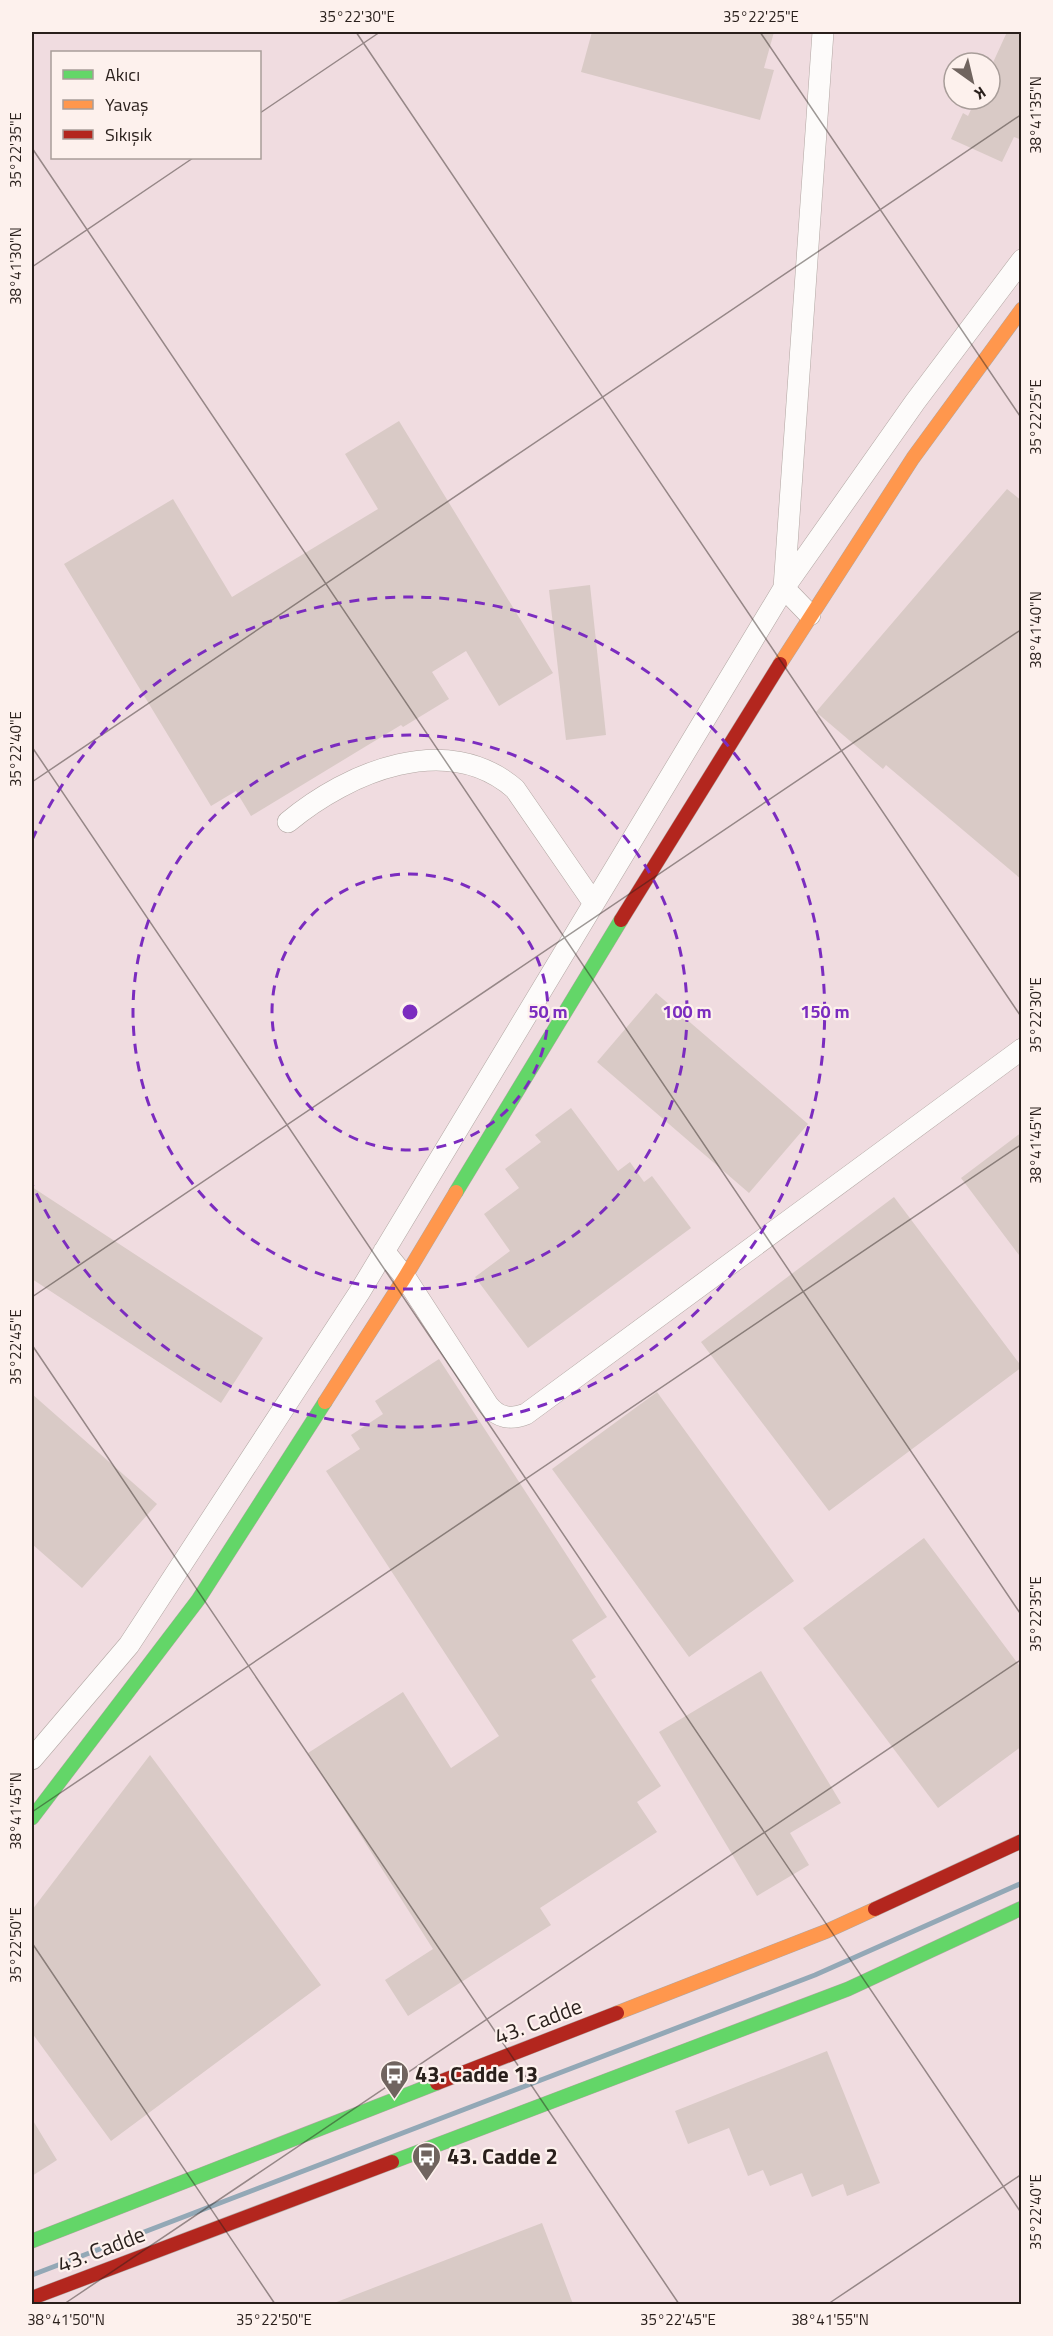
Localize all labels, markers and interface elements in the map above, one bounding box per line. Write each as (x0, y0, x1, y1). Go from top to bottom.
text: 35°22'30"E (319, 5, 395, 28)
text: 35°22'25"E (723, 5, 799, 28)
legend (51, 51, 261, 159)
north arrow (942, 51, 1002, 111)
text: Akıcı (105, 61, 140, 88)
text: 38°41'35"N (1024, 76, 1047, 154)
text: K (969, 81, 991, 106)
text: Yavaş (105, 91, 148, 118)
text: 35°22'35"E (4, 112, 27, 188)
text: Sıkışık (105, 121, 153, 148)
text: 38°41'30"N (4, 227, 27, 305)
text: 35°22'25"E (1024, 379, 1047, 455)
text: 38°41'40"N (1024, 591, 1047, 669)
text: 35°22'40"E (4, 711, 27, 787)
text: 35°22'30"E (1024, 977, 1047, 1053)
text: 50 m (528, 998, 568, 1025)
text: 100 m (662, 998, 712, 1025)
text: 150 m (800, 998, 850, 1025)
centre of rings (400, 1002, 420, 1022)
text: 38°41'45"N (1024, 1106, 1047, 1184)
text: 35°22'45"E (4, 1309, 27, 1385)
text: 35°22'35"E (1024, 1576, 1047, 1652)
text: 38°41'45"N (4, 1772, 27, 1850)
text: 35°22'50"E (4, 1907, 27, 1983)
street label: 43. Cadde (489, 1989, 587, 2053)
place label: 43. Cadde 13 (415, 2057, 538, 2091)
bus stop icon: 43. Cadde 13 (378, 2058, 410, 2100)
place label: 43. Cadde 2 (447, 2139, 558, 2173)
bus stop icon: 43. Cadde 2 (410, 2140, 442, 2182)
text: 35°22'40"E (1024, 2174, 1047, 2250)
street label: 43. Cadde (52, 2217, 150, 2281)
text: 38°41'50"N (27, 2308, 105, 2331)
text: 35°22'50"E (236, 2308, 312, 2331)
text: 35°22'45"E (640, 2308, 716, 2331)
text: 38°41'55"N (791, 2308, 869, 2331)

